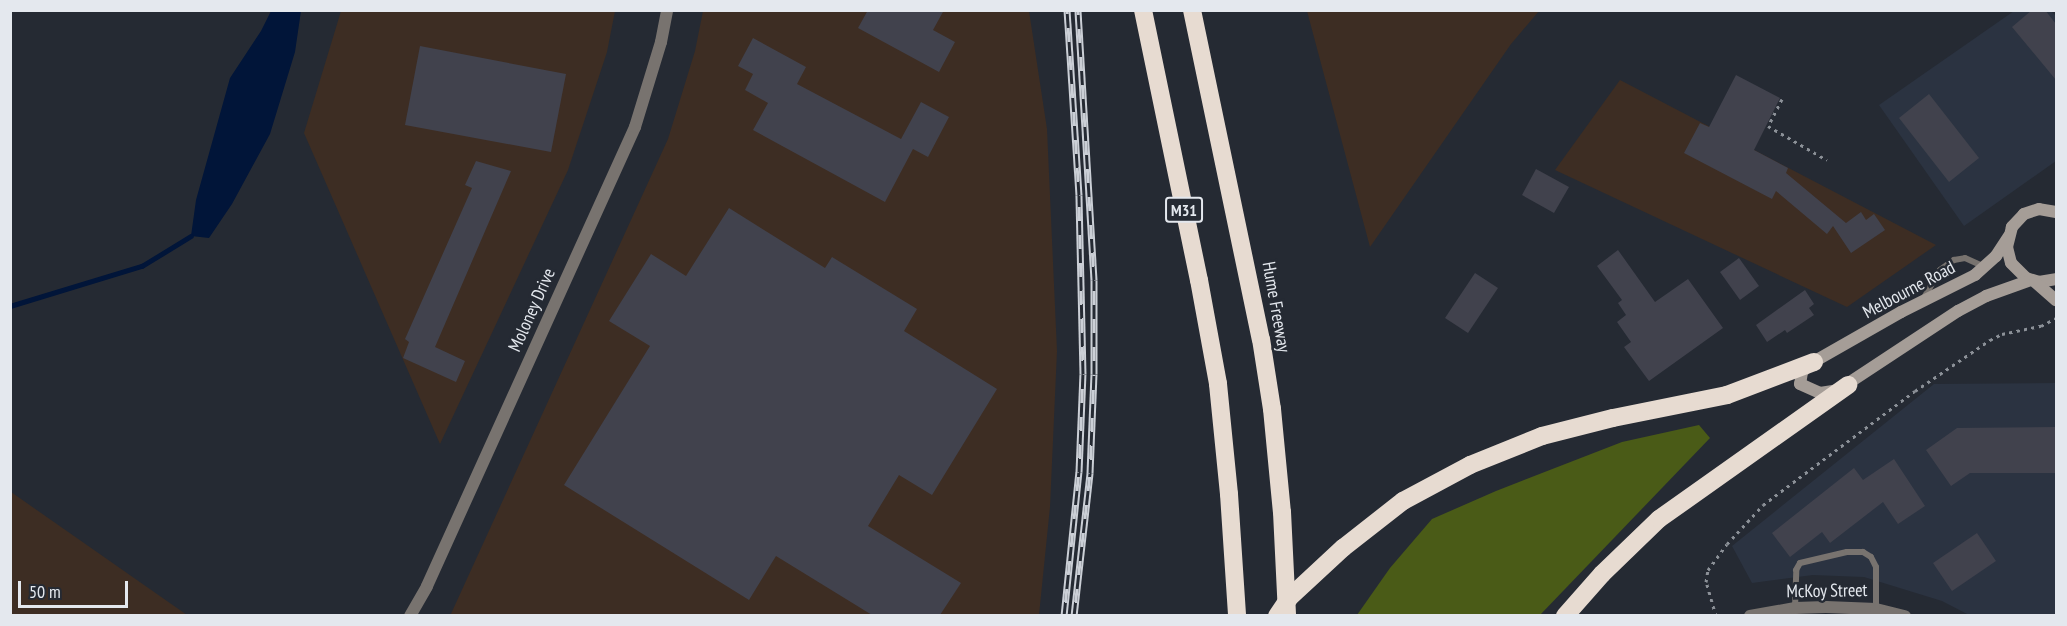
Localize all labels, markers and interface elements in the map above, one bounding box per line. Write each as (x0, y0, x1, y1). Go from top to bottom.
road number: M31 (1164, 197, 1204, 223)
street label: Melbourne Road (1859, 257, 1959, 323)
street label: Hume Freeway (1257, 260, 1295, 354)
street label: Moloney Drive (504, 265, 560, 355)
scale bar (21, 569, 130, 607)
street label: McKoy Street (1786, 579, 1868, 603)
text: 50 m (29, 580, 61, 603)

